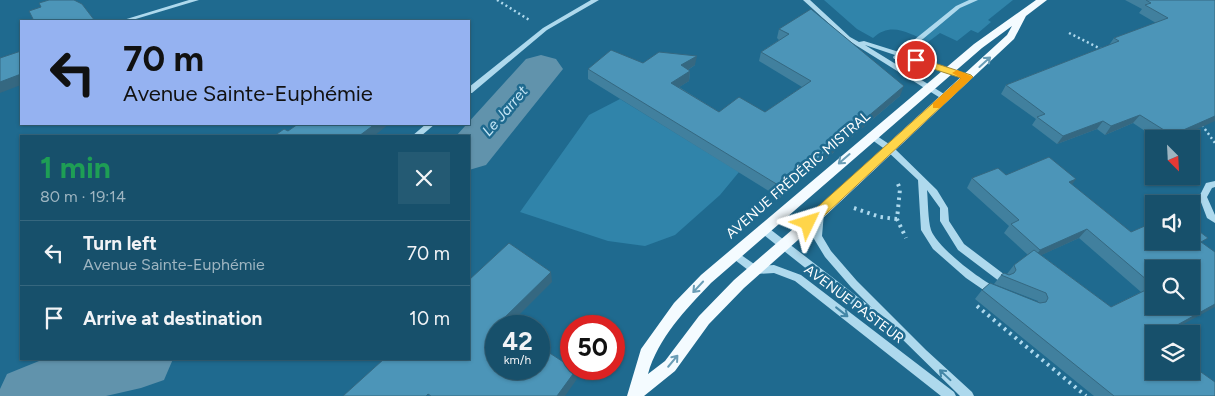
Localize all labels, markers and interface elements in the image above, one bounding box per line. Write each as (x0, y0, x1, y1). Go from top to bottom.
text: 70 m (123, 38, 204, 80)
pin (895, 39, 937, 81)
icon: left (40, 40, 105, 105)
icon: arrive (902, 46, 930, 74)
one-way arrow (978, 56, 991, 68)
text: Avenue Sainte-Euphémie (123, 80, 373, 107)
water label: Le Jarret (478, 82, 532, 140)
street label: AVENUE FRÉDÉRIC MISTRAL (722, 107, 874, 242)
north arrow (1145, 130, 1200, 185)
map controls (1145, 130, 1200, 380)
text: 1 min (40, 149, 111, 186)
button: close (398, 152, 450, 204)
one-way arrow (838, 153, 851, 164)
text: 80 m · 19:14 (40, 187, 126, 206)
button: sound (1145, 195, 1200, 250)
position arrow (781, 196, 833, 248)
text: Turn left (83, 232, 157, 255)
icon: left (40, 239, 68, 267)
text: 70 m (407, 242, 450, 265)
text: Avenue Sainte-Euphémie (83, 255, 265, 274)
button: search (1145, 260, 1200, 315)
street label: AVENUE PASTEUR (801, 261, 907, 347)
one-way arrow (692, 280, 704, 293)
icon: arrive (40, 304, 68, 332)
text: Arrive at destination (83, 307, 262, 330)
text: 10 m (409, 307, 450, 330)
one-way arrow (835, 307, 848, 318)
speed limit sign: 50 (560, 315, 625, 380)
button: layers (1145, 325, 1200, 380)
text: 42 (502, 326, 533, 356)
text: km/h (504, 353, 531, 367)
one-way arrow (667, 355, 678, 368)
one-way arrow (939, 369, 951, 381)

